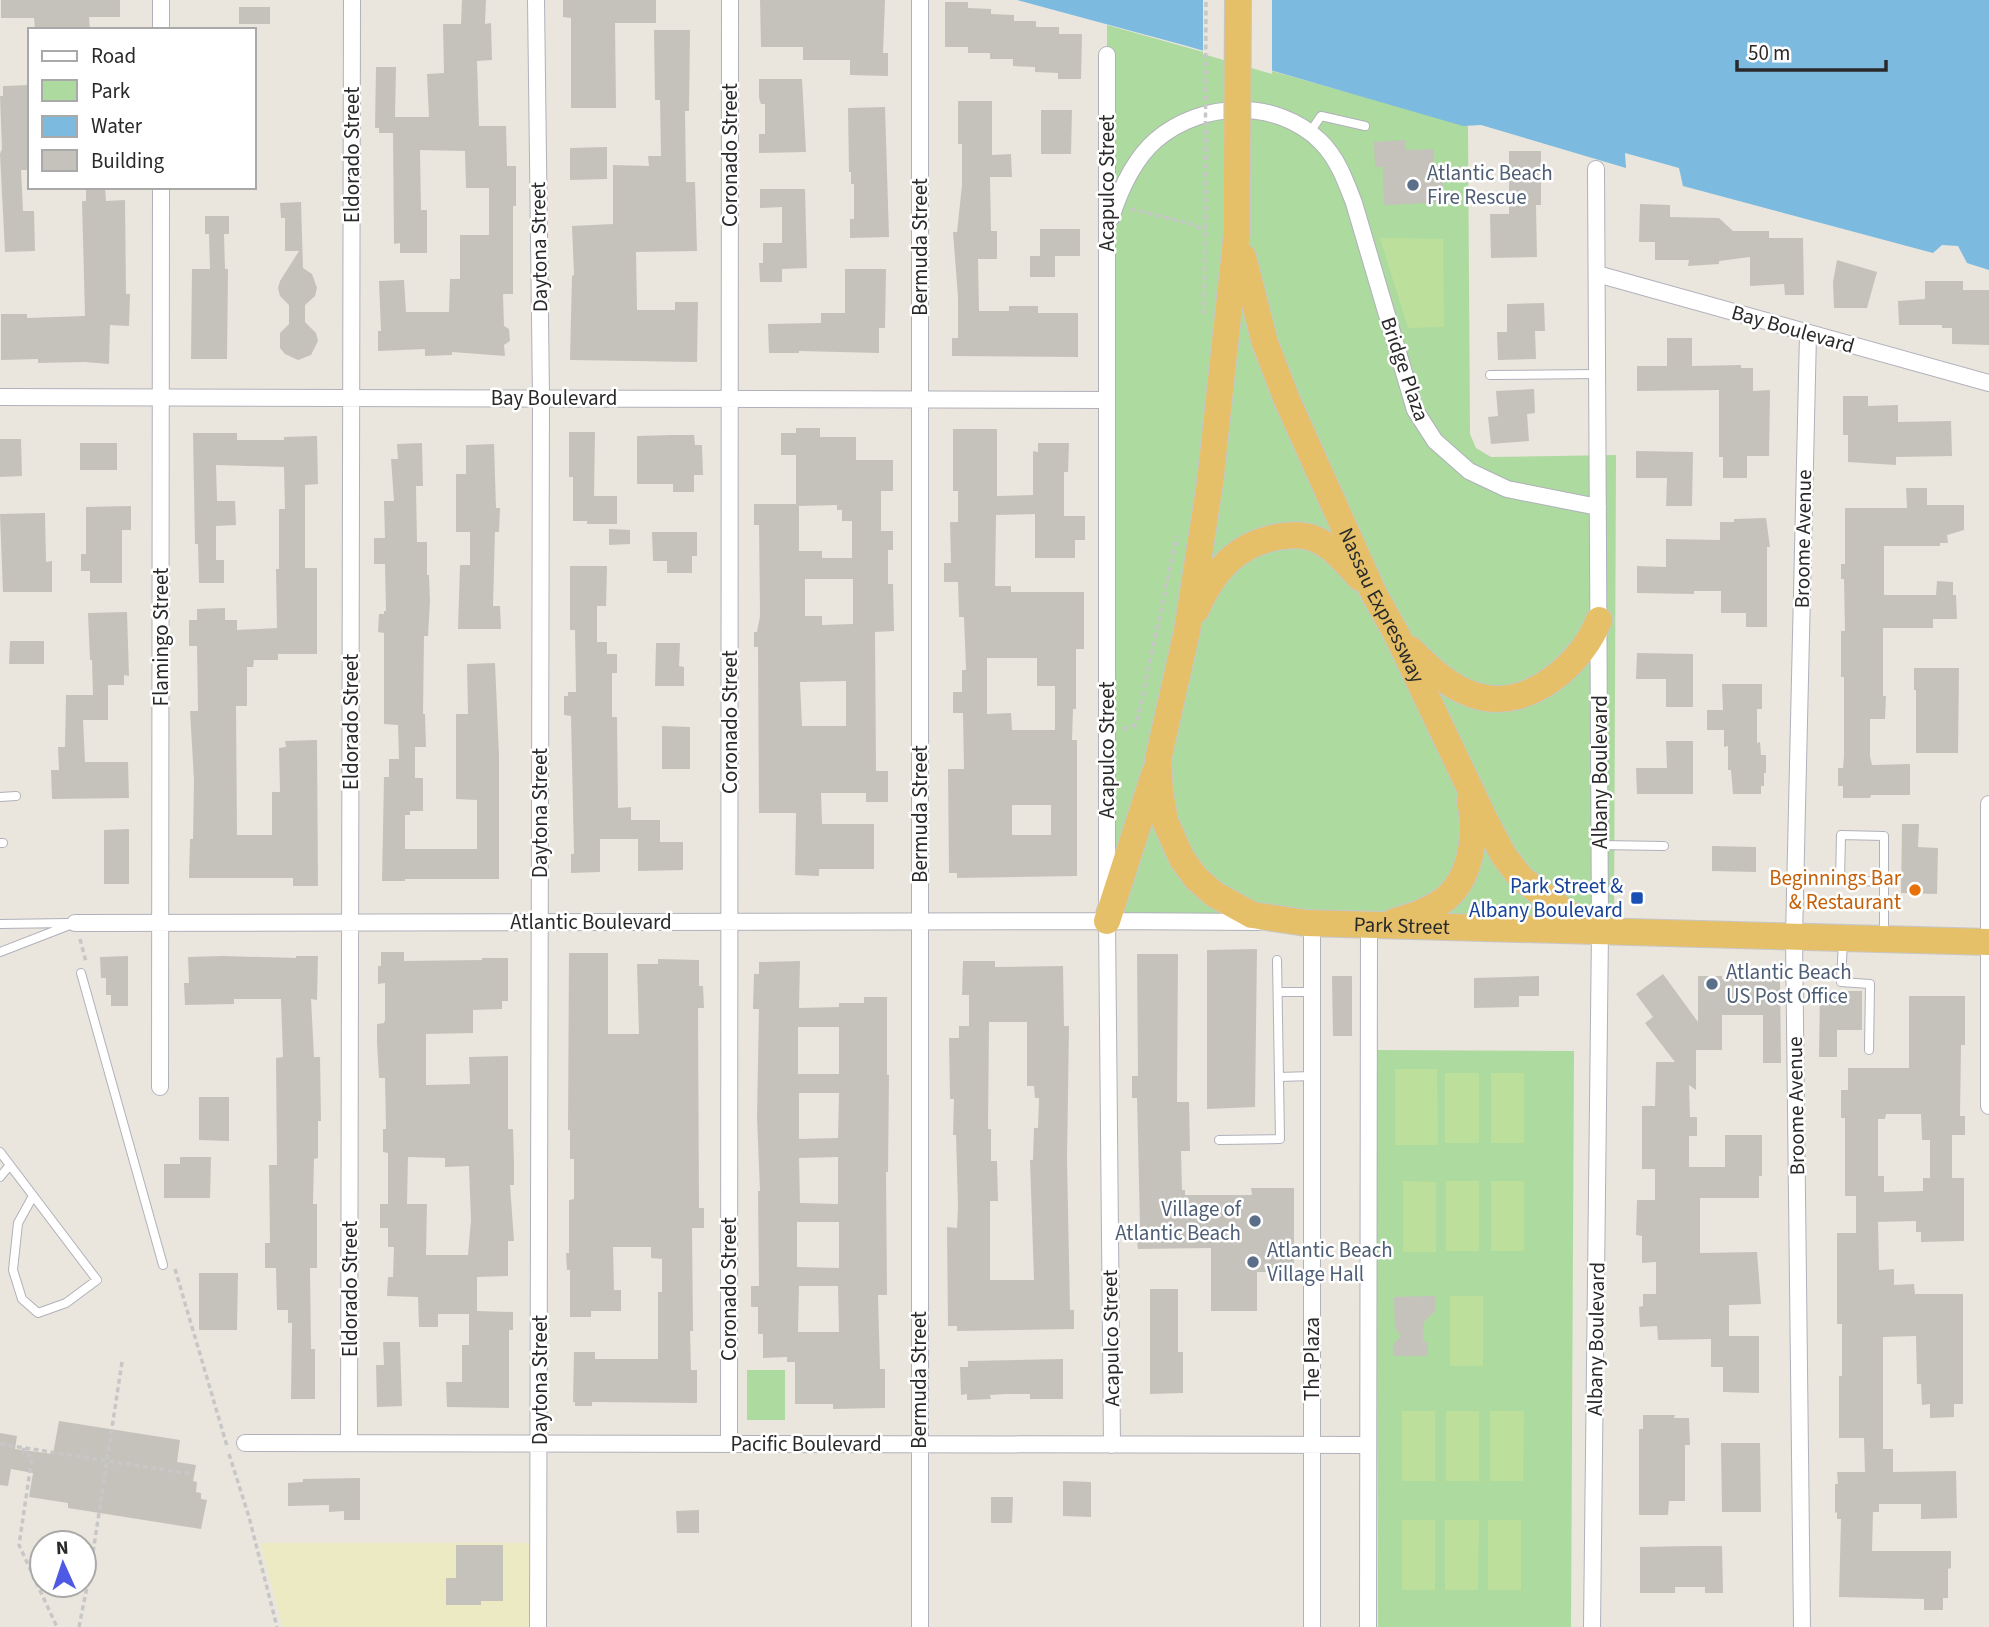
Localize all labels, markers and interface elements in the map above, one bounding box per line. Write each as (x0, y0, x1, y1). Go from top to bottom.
legend (28, 28, 256, 189)
scale bar (1737, 28, 1886, 72)
text: 50 m (1748, 38, 1790, 68)
text: Road (91, 41, 136, 71)
text: Park (91, 76, 131, 106)
street label: Coronado Street (715, 83, 745, 227)
street label: Eldorado Street (337, 87, 367, 223)
text: Water (91, 111, 143, 141)
street label: Acapulco Street (1092, 114, 1122, 252)
text: Building (91, 146, 165, 176)
place label: Atlantic Beach Fire Rescue (1427, 158, 1553, 212)
marker: Atlantic Beach Fire Rescue (1405, 177, 1421, 193)
street label: Bermuda Street (905, 178, 935, 316)
street label: Daytona Street (523, 182, 555, 312)
street label: Bay Boulevard (1728, 297, 1858, 361)
street label: Bridge Plaza (1373, 313, 1437, 425)
street label: Bay Boulevard (491, 383, 617, 413)
street label: Broome Avenue (1787, 469, 1819, 609)
street label: Nassau Expressway (1331, 523, 1433, 688)
street label: Flamingo Street (146, 568, 176, 706)
street label: Coronado Street (715, 650, 745, 794)
street label: Eldorado Street (336, 654, 366, 790)
street label: Acapulco Street (1092, 681, 1122, 819)
street label: Albany Boulevard (1585, 695, 1615, 849)
street label: Bermuda Street (905, 745, 935, 883)
street label: Daytona Street (525, 748, 555, 878)
place label: Beginnings Bar & Restaurant (1769, 863, 1902, 917)
place label: Park Street & Albany Boulevard (1469, 871, 1623, 925)
marker: Beginnings Bar & Restaurant (1907, 882, 1923, 898)
marker: Park Street & Albany Boulevard (1629, 890, 1645, 906)
street label: Atlantic Boulevard (510, 907, 672, 937)
street label: Park Street (1353, 909, 1450, 942)
place label: Atlantic Beach US Post Office (1726, 957, 1852, 1011)
marker: Atlantic Beach US Post Office (1704, 976, 1720, 992)
street label: Broome Avenue (1780, 1036, 1812, 1176)
place label: Village of Atlantic Beach (1115, 1194, 1242, 1248)
marker: Village of Atlantic Beach (1247, 1213, 1263, 1229)
street label: Coronado Street (714, 1217, 744, 1361)
street label: Eldorado Street (335, 1221, 365, 1357)
place label: Atlantic Beach Village Hall (1267, 1235, 1393, 1289)
marker: Atlantic Beach Village Hall (1245, 1254, 1261, 1270)
street label: Albany Boulevard (1580, 1262, 1612, 1416)
street label: Acapulco Street (1095, 1269, 1127, 1407)
street label: Bermuda Street (904, 1311, 934, 1449)
street label: Daytona Street (525, 1315, 555, 1445)
street label: The Plaza (1297, 1317, 1327, 1401)
street label: Pacific Boulevard (730, 1429, 882, 1459)
north arrow (28, 1529, 98, 1599)
text: N (55, 1535, 69, 1562)

